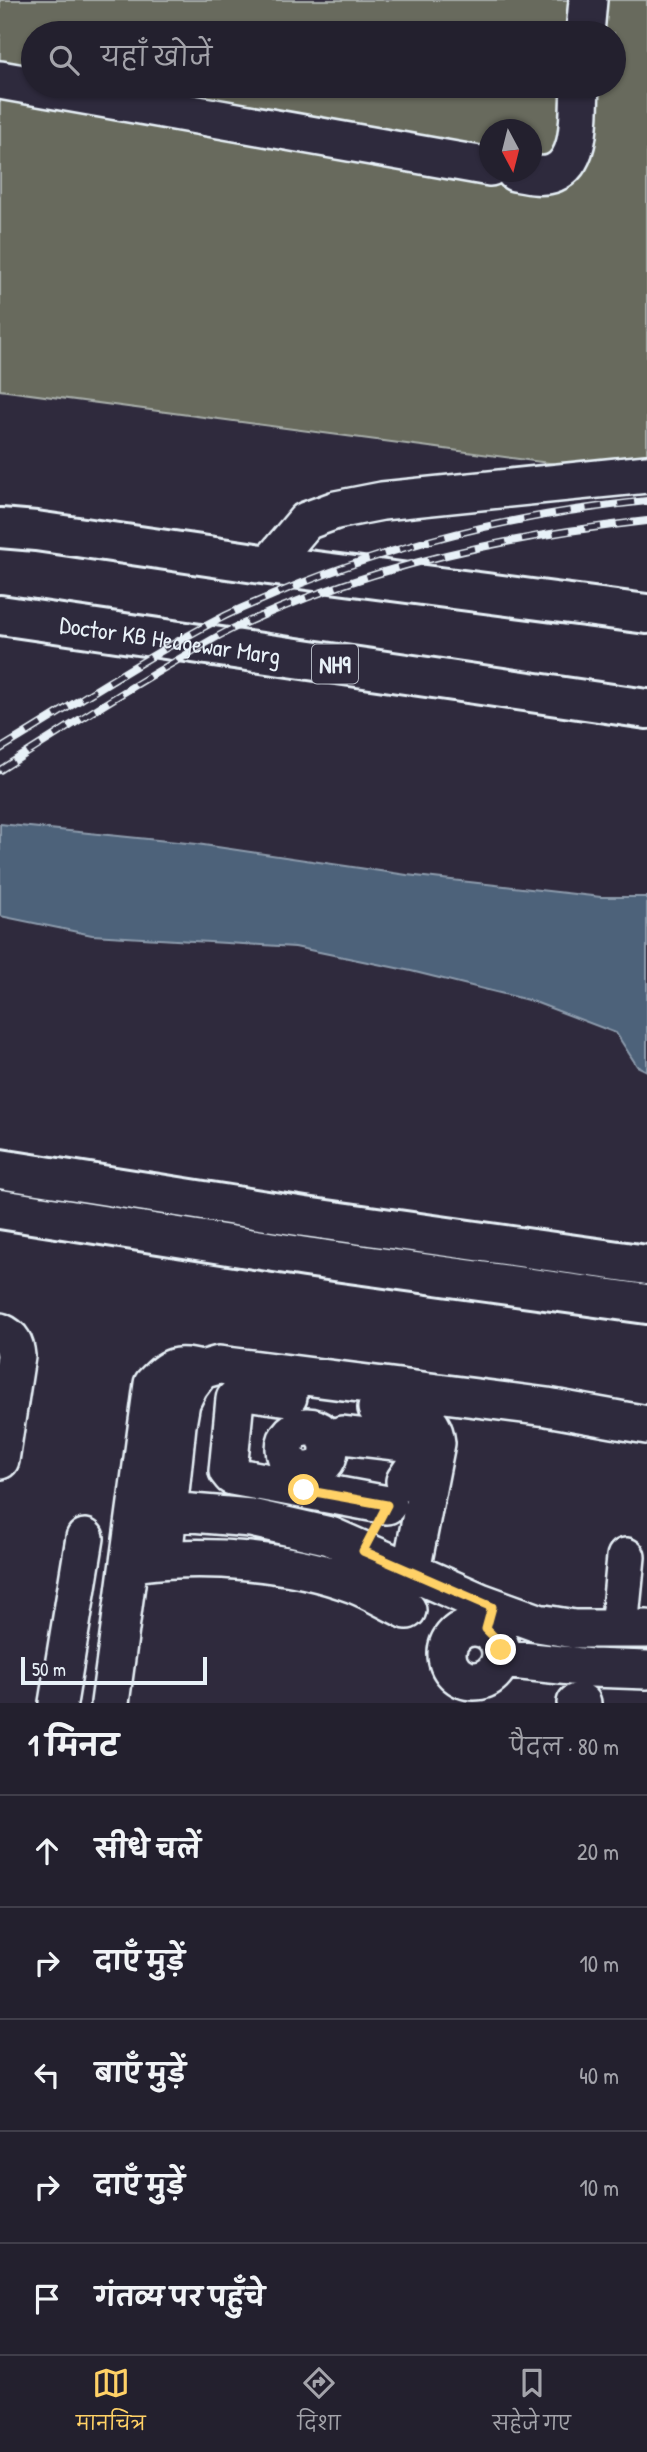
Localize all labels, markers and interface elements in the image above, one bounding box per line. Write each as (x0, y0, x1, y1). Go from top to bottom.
search box (21, 21, 626, 98)
text: यहाँ खोजें (101, 39, 212, 74)
icon: search (45, 41, 83, 79)
north arrow (479, 119, 542, 182)
street label: Doctor KB Hedgewar Marg (58, 608, 283, 672)
road number: NH9 (312, 644, 358, 684)
route start (288, 1474, 319, 1505)
route end (485, 1634, 516, 1665)
scale bar (21, 1654, 206, 1686)
text: 50 m (32, 1656, 66, 1682)
text: 1 मिनट (28, 1725, 119, 1765)
text: पैदल · 80 m (509, 1731, 619, 1762)
text: सीधे चलें (95, 1831, 201, 1866)
icon: ahead (28, 1832, 66, 1870)
text: 20 m (577, 1836, 619, 1867)
text: दाएँ मुड़ें (95, 1943, 185, 1978)
icon: right (28, 1944, 66, 1982)
text: 10 m (579, 1948, 619, 1979)
text: बाएँ मुड़ें (95, 2055, 186, 2090)
icon: left (28, 2056, 66, 2094)
text: 40 m (579, 2060, 619, 2091)
text: दाएँ मुड़ें (95, 2167, 185, 2202)
icon: right (28, 2168, 66, 2206)
text: 10 m (579, 2172, 619, 2203)
text: गंतव्य पर पहुँचे (95, 2279, 265, 2314)
icon: arrive (28, 2280, 66, 2318)
tab: मानचित्र (76, 2364, 146, 2444)
tab: दिशा (298, 2364, 341, 2444)
tab: सहेजे गए (493, 2364, 571, 2444)

